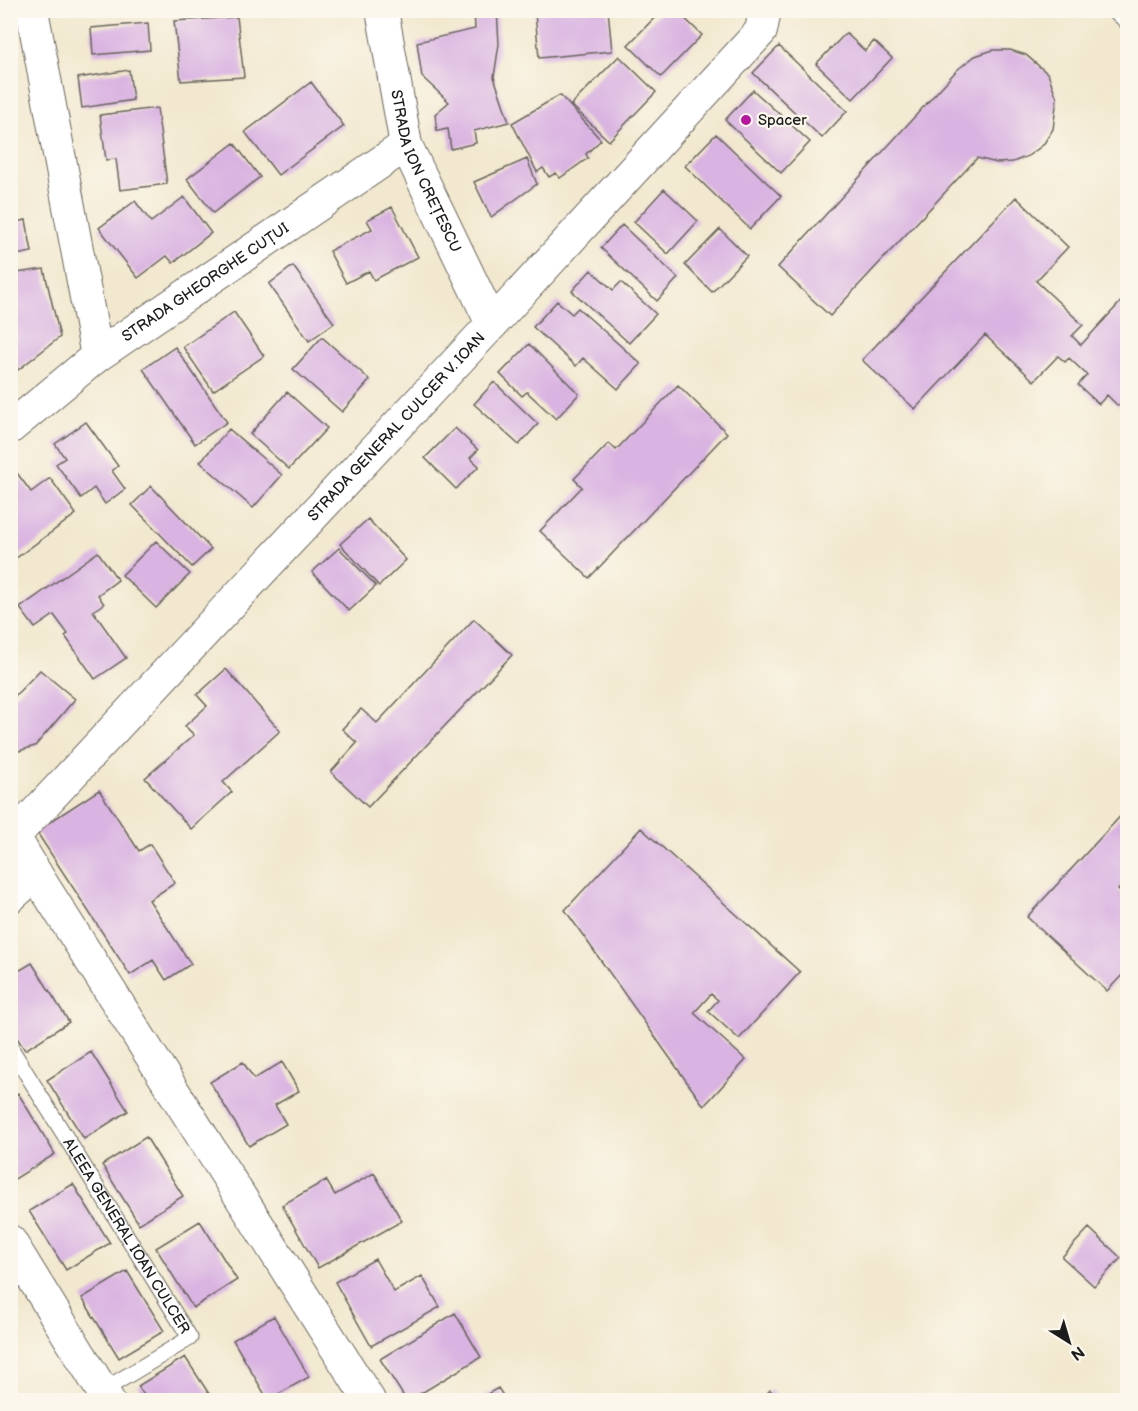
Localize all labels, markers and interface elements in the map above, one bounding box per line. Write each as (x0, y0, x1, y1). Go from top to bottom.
street label: STRADA ION CREȚESCU (386, 88, 465, 255)
place label: Spacer (758, 111, 807, 130)
marker: Spacer (739, 113, 753, 127)
street label: STRADA GHEORGHE CUȚUI (118, 219, 293, 346)
street label: STRADA GENERAL CULCER V. IOAN (304, 329, 489, 525)
street label: ALEEA GENERAL IOAN CULCER (59, 1135, 194, 1338)
north arrow (1039, 1312, 1099, 1372)
text: N (1067, 1342, 1088, 1364)

